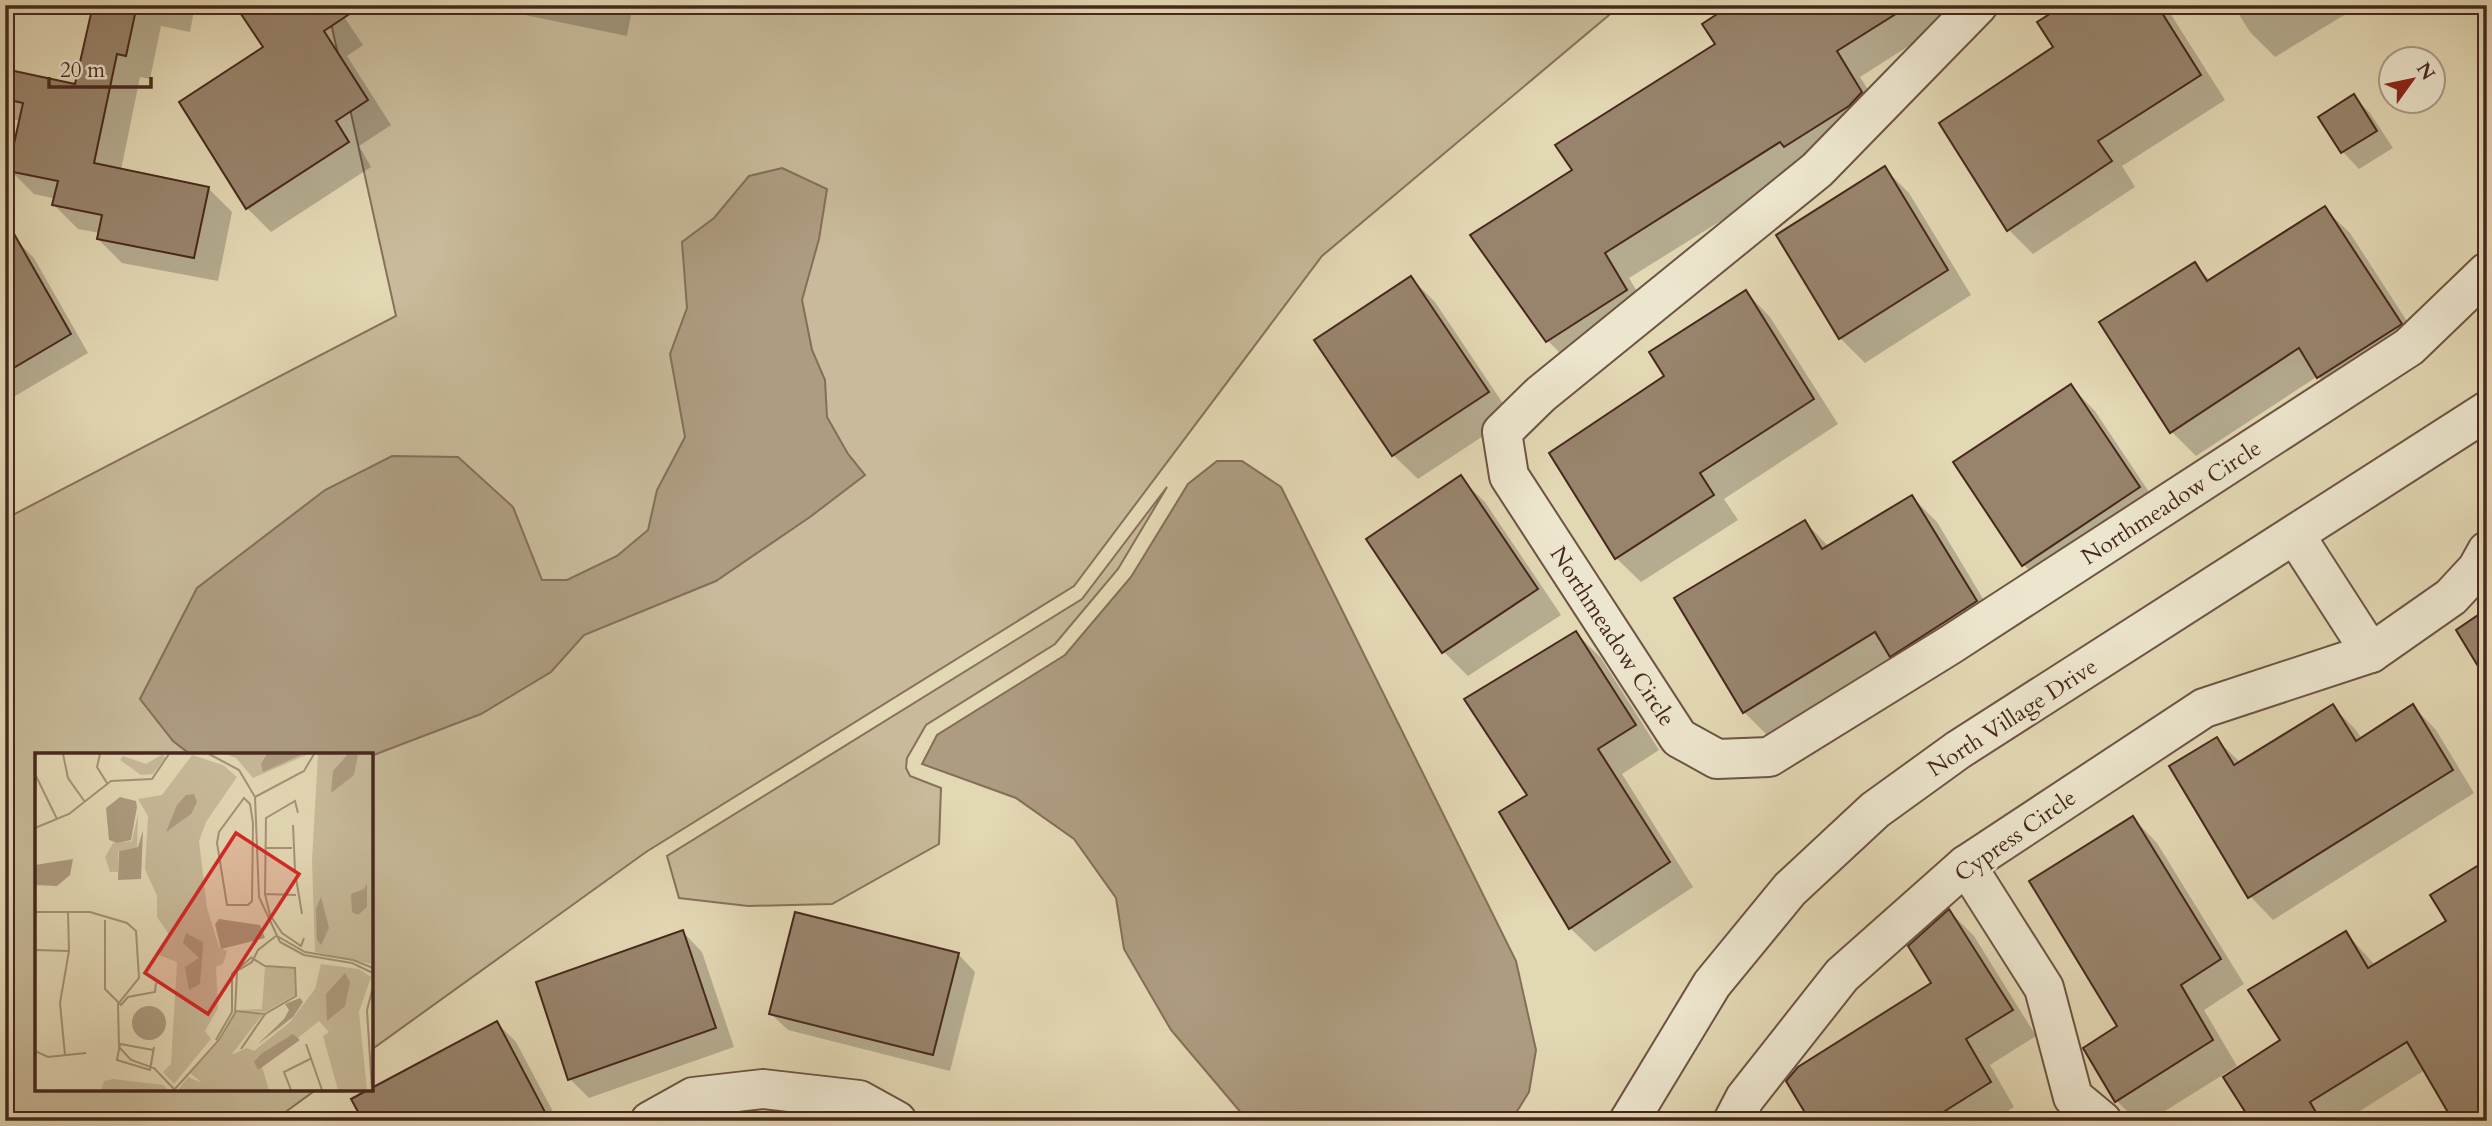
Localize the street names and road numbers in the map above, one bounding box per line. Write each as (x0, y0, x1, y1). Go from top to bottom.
street label: Northmeadow Circle (2075, 433, 2267, 572)
street label: Northmeadow Circle (1543, 540, 1682, 732)
street label: North Village Drive (1921, 651, 2103, 784)
street label: Cypress Circle (1948, 782, 2082, 889)

